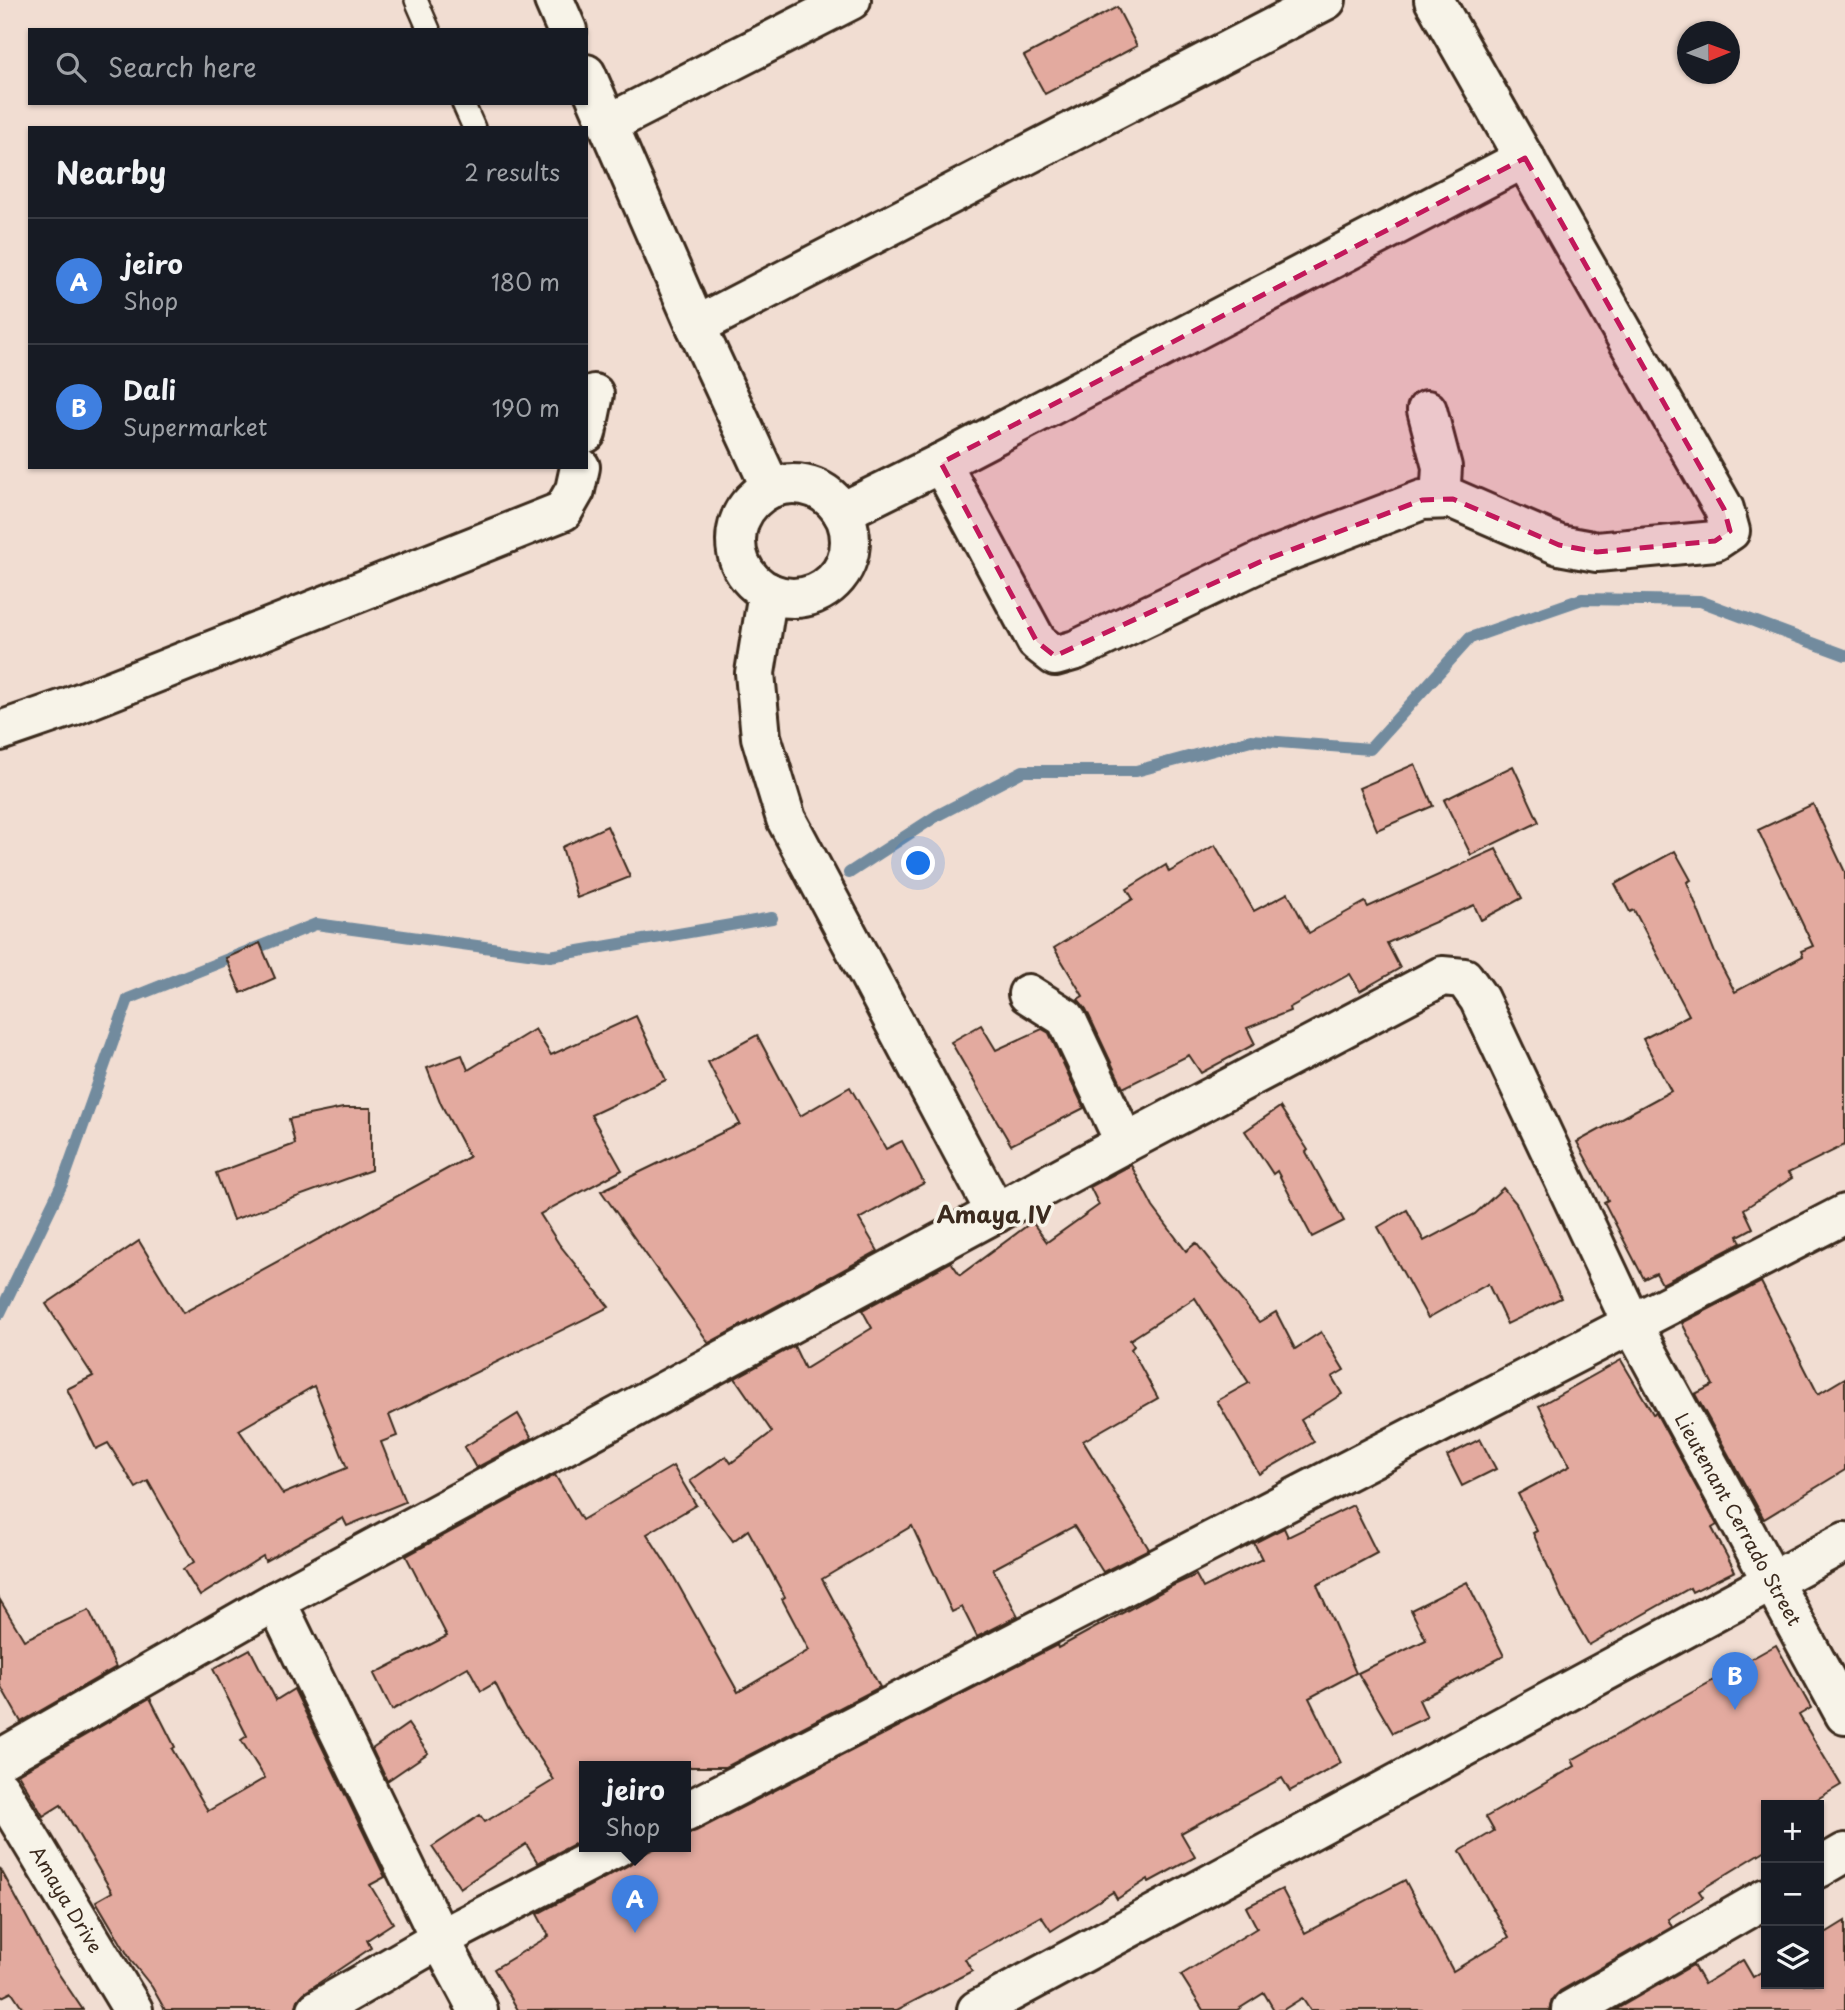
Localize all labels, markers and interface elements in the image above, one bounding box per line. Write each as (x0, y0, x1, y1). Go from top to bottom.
north arrow (1677, 21, 1740, 84)
search box (28, 28, 588, 105)
text: Search here (108, 47, 257, 86)
icon: search (52, 48, 90, 86)
text: Nearby (56, 149, 166, 194)
text: 2 results (464, 154, 560, 189)
text: jeiro (123, 244, 183, 283)
text: A (70, 264, 88, 299)
text: 180 m (491, 264, 560, 299)
text: Shop (123, 283, 178, 318)
text: Dali (123, 370, 176, 409)
text: B (71, 390, 87, 425)
text: 190 m (492, 390, 560, 425)
text: Supermarket (123, 409, 267, 444)
your location (901, 846, 935, 880)
district label: Amaya IV (937, 1196, 1052, 1231)
street label: Lieutenant Cerrado Street (1669, 1407, 1809, 1631)
pin: B (1712, 1652, 1758, 1710)
popup (579, 1761, 691, 1852)
text: jeiro (605, 1770, 665, 1809)
map controls (1761, 1800, 1824, 1989)
button: + (1761, 1800, 1824, 1863)
text: Shop (605, 1809, 660, 1844)
street label: Amaya Drive (24, 1840, 110, 1958)
button: − (1761, 1863, 1824, 1926)
pin: A (612, 1875, 658, 1933)
button: layers (1761, 1926, 1824, 1989)

